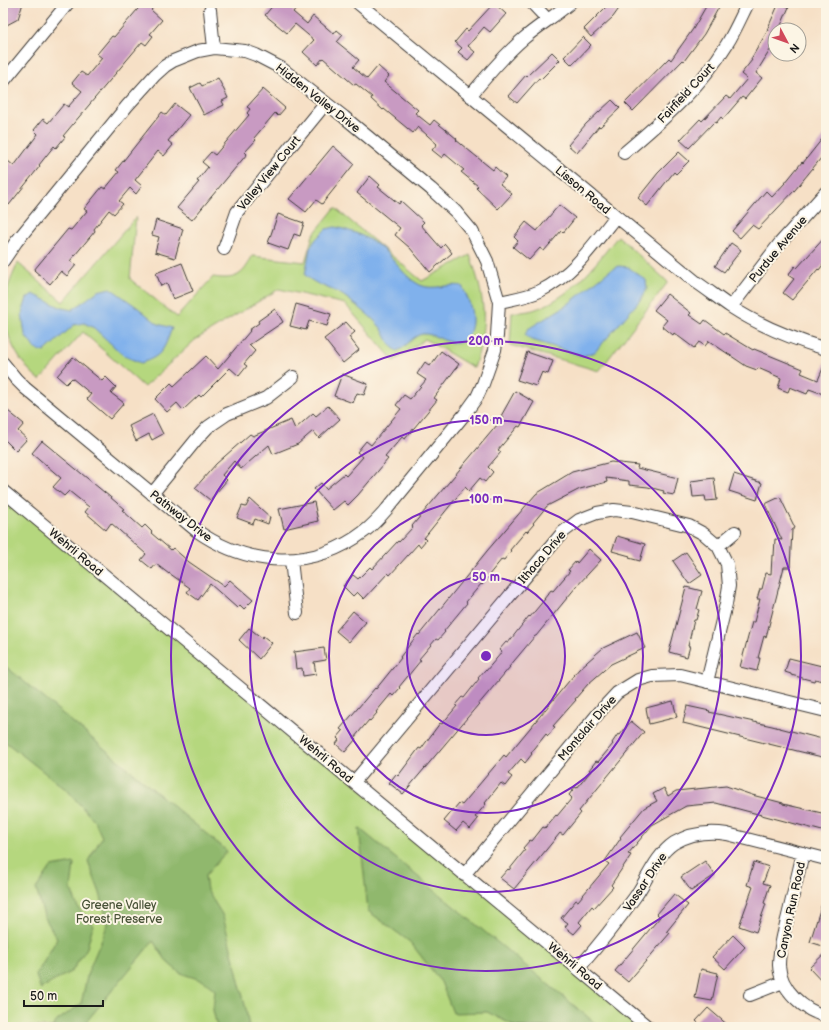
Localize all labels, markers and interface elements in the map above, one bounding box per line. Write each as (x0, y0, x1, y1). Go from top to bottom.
north arrow (767, 22, 807, 62)
text: N (787, 41, 802, 56)
street label: Fairfield Court (655, 60, 718, 126)
street label: Hidden Valley Drive (272, 61, 363, 136)
street label: Valley View Court (235, 133, 304, 214)
street label: Lisson Road (552, 163, 613, 218)
street label: Purdue Avenue (746, 213, 811, 286)
text: 200 m (468, 334, 504, 349)
text: 150 m (470, 413, 502, 428)
street label: Pathway Drive (147, 487, 215, 545)
text: 100 m (469, 492, 503, 507)
street label: Wehrli Road (46, 525, 106, 579)
street label: Ithaca Drive (515, 528, 570, 587)
text: 50 m (472, 570, 500, 585)
centre of rings (479, 649, 493, 663)
street label: Montclair Drive (555, 693, 620, 764)
street label: Wehrli Road (296, 732, 356, 786)
street label: Vassar Drive (620, 850, 671, 915)
street label: Canyon Run Road (774, 860, 809, 960)
park label: Greene Valley Forest Preserve (76, 898, 162, 927)
street label: Wehrli Road (545, 939, 605, 993)
scale bar (24, 982, 103, 1008)
text: 50 m (30, 989, 57, 1004)

